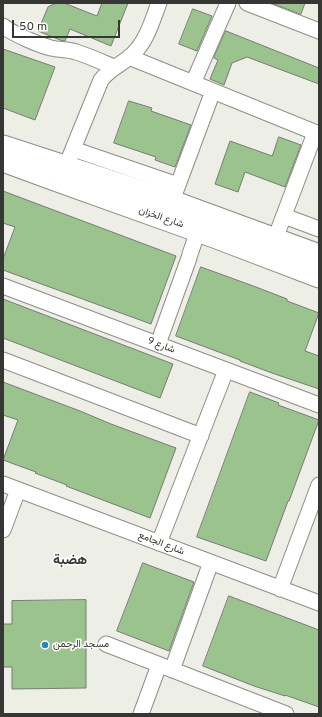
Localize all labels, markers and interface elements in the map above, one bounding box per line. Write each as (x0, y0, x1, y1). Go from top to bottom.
scale bar (14, 12, 122, 38)
text: 50 m (19, 19, 47, 35)
street label: شارع الخزان (137, 205, 185, 231)
street label: شارع 9 (146, 335, 176, 357)
street label: شارع الجامع (136, 530, 186, 558)
district label: هضبة (53, 553, 87, 569)
place label: مسجد الرحمن (53, 639, 109, 651)
marker: مسجد الرحمن (40, 640, 50, 650)

